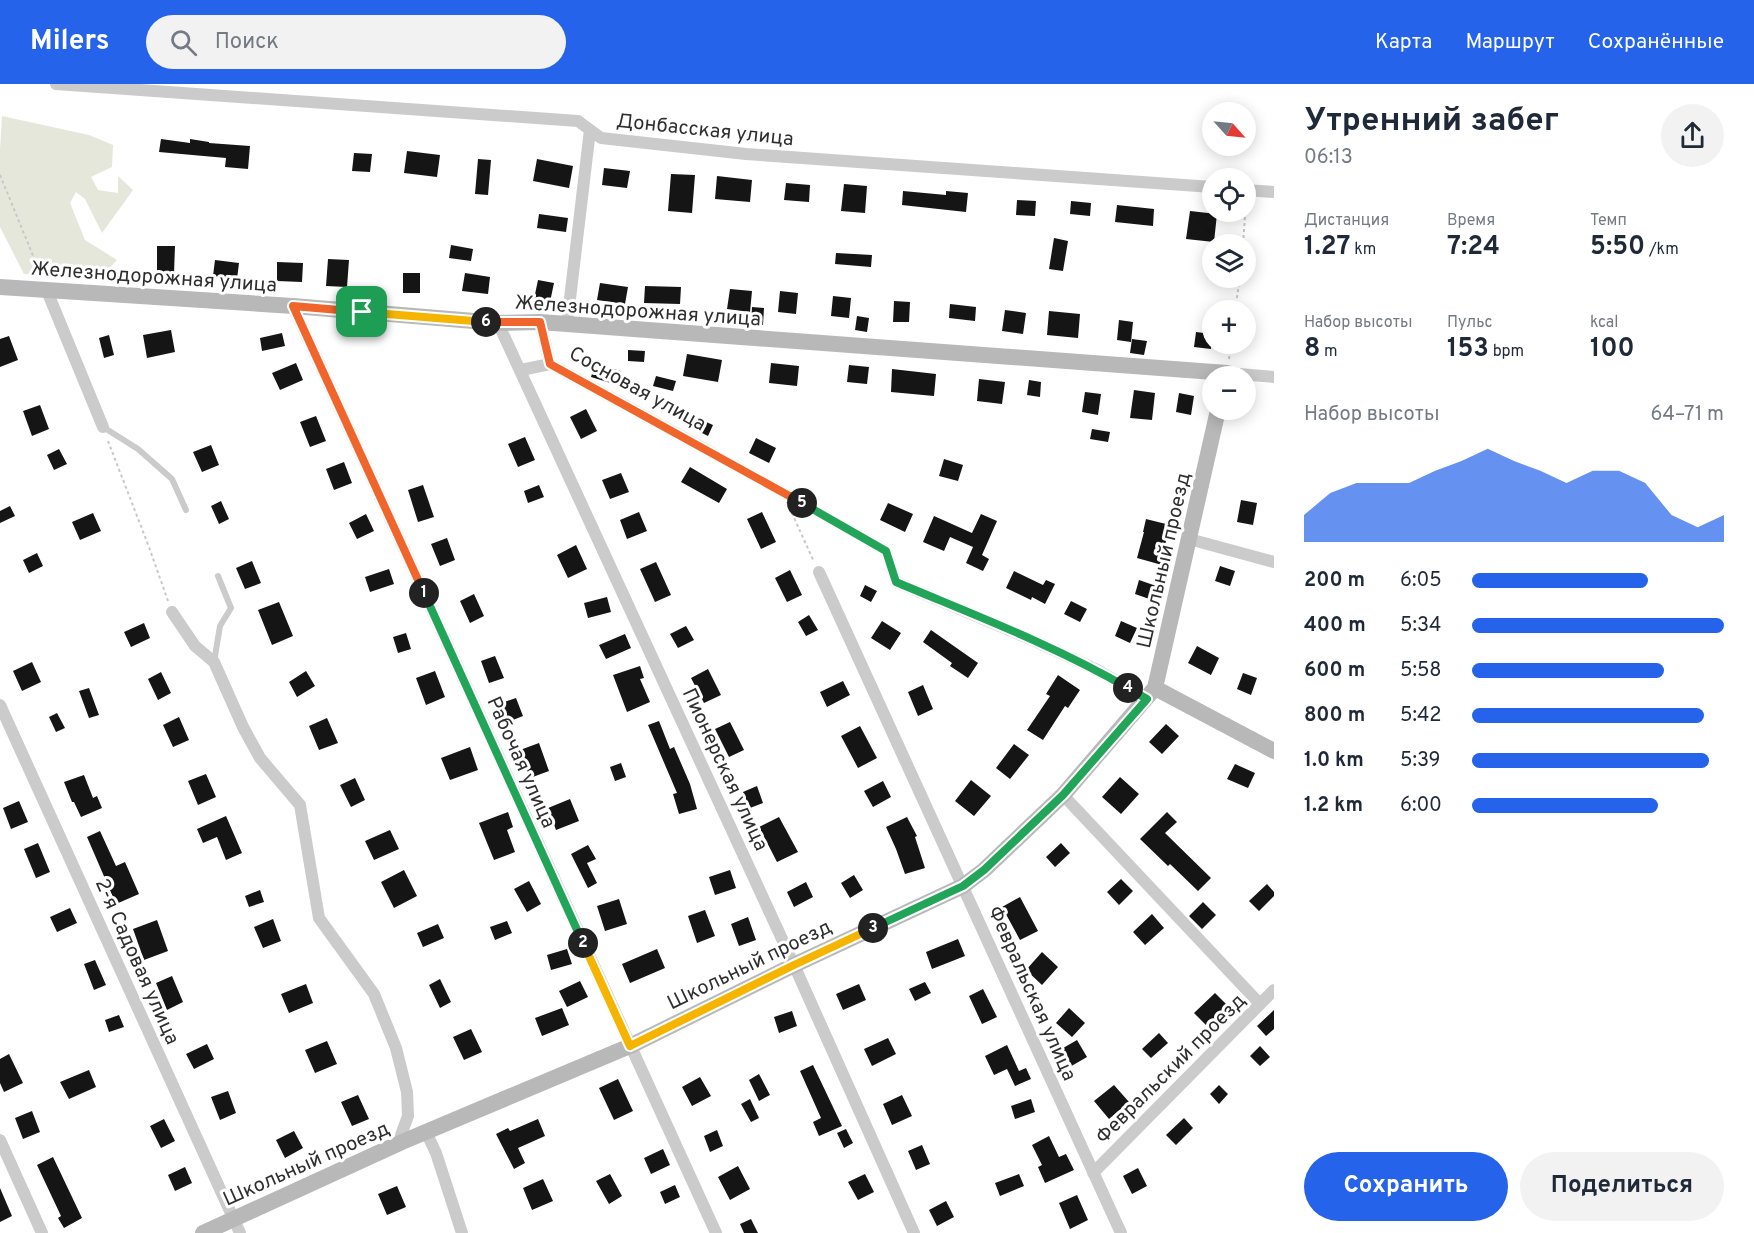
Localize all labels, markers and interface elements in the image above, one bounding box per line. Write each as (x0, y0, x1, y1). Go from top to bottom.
search box (146, 15, 566, 69)
text: Milers (30, 24, 110, 60)
icon: search (167, 26, 200, 59)
text: Поиск (215, 29, 279, 56)
text: Карта (1375, 29, 1432, 56)
text: Маршрут (1465, 29, 1555, 56)
text: Сохранённые (1588, 29, 1724, 56)
text: Утренний забег (1304, 101, 1559, 143)
north arrow (1202, 102, 1256, 156)
map controls (1202, 102, 1256, 420)
button: share (1661, 104, 1724, 167)
street label: Донбасская улица (615, 109, 795, 153)
text: 06:13 (1304, 145, 1353, 171)
button: locate (1202, 168, 1256, 222)
text: Дистанция (1304, 211, 1389, 231)
text: Время (1447, 211, 1495, 231)
text: Темп (1590, 211, 1627, 231)
text: 1.27 (1304, 231, 1350, 264)
text: 7:24 (1447, 231, 1500, 264)
text: 5:50 (1590, 231, 1645, 264)
button: layers (1202, 234, 1256, 288)
text: km (1350, 240, 1376, 260)
text: /km (1645, 240, 1679, 260)
street label: Железнодорожная улица (30, 256, 278, 300)
pin (336, 286, 387, 337)
street label: Железнодорожная улица (514, 290, 762, 334)
icon: arrive (345, 295, 378, 328)
button: + (1202, 300, 1256, 354)
pin: 6 (471, 307, 501, 337)
text: 6 (481, 312, 491, 332)
text: Набор высоты (1304, 313, 1412, 333)
text: Пульс (1447, 313, 1493, 333)
text: kcal (1590, 313, 1618, 333)
text: 8 (1304, 333, 1320, 366)
text: 153 (1447, 333, 1489, 366)
text: 100 (1590, 333, 1635, 366)
street label: Сосновая улица (564, 341, 710, 438)
text: m (1320, 342, 1338, 362)
text: bpm (1489, 342, 1524, 362)
button: − (1202, 366, 1256, 420)
text: Набор высоты (1304, 402, 1440, 428)
text: 64–71 m (1651, 402, 1724, 428)
street label: Школьный проезд (1132, 470, 1198, 651)
pin: 5 (787, 488, 817, 518)
text: 5 (797, 493, 807, 513)
text: 200 m (1304, 568, 1365, 594)
text: 6:05 (1400, 568, 1442, 594)
pin: 1 (409, 578, 439, 608)
text: 1 (421, 583, 427, 603)
text: 400 m (1304, 613, 1366, 639)
text: 5:34 (1400, 613, 1441, 639)
text: 600 m (1304, 658, 1365, 684)
text: 5:58 (1400, 658, 1442, 684)
pin: 4 (1113, 673, 1143, 703)
text: 4 (1123, 678, 1133, 698)
street label: Пионерская улица (675, 684, 773, 855)
street label: Рабочая улица (480, 693, 561, 833)
text: 800 m (1304, 703, 1365, 729)
text: 5:42 (1400, 703, 1442, 729)
text: 1.0 km (1304, 748, 1364, 774)
text: 5:39 (1400, 748, 1441, 774)
text: 1.2 km (1304, 793, 1363, 819)
text: 6:00 (1400, 793, 1442, 819)
street label: 2-я Садовая улица (88, 875, 185, 1049)
street label: Февральская улица (981, 902, 1081, 1085)
pin: 3 (858, 913, 888, 943)
street label: Школьный проезд (663, 915, 836, 1017)
text: 3 (868, 918, 878, 938)
pin: 2 (568, 928, 598, 958)
text: 2 (578, 933, 588, 953)
street label: Февральский проезд (1091, 989, 1252, 1150)
street label: Школьный проезд (219, 1116, 394, 1213)
button: Сохранить (1304, 1152, 1508, 1221)
button: Поделиться (1520, 1152, 1724, 1221)

